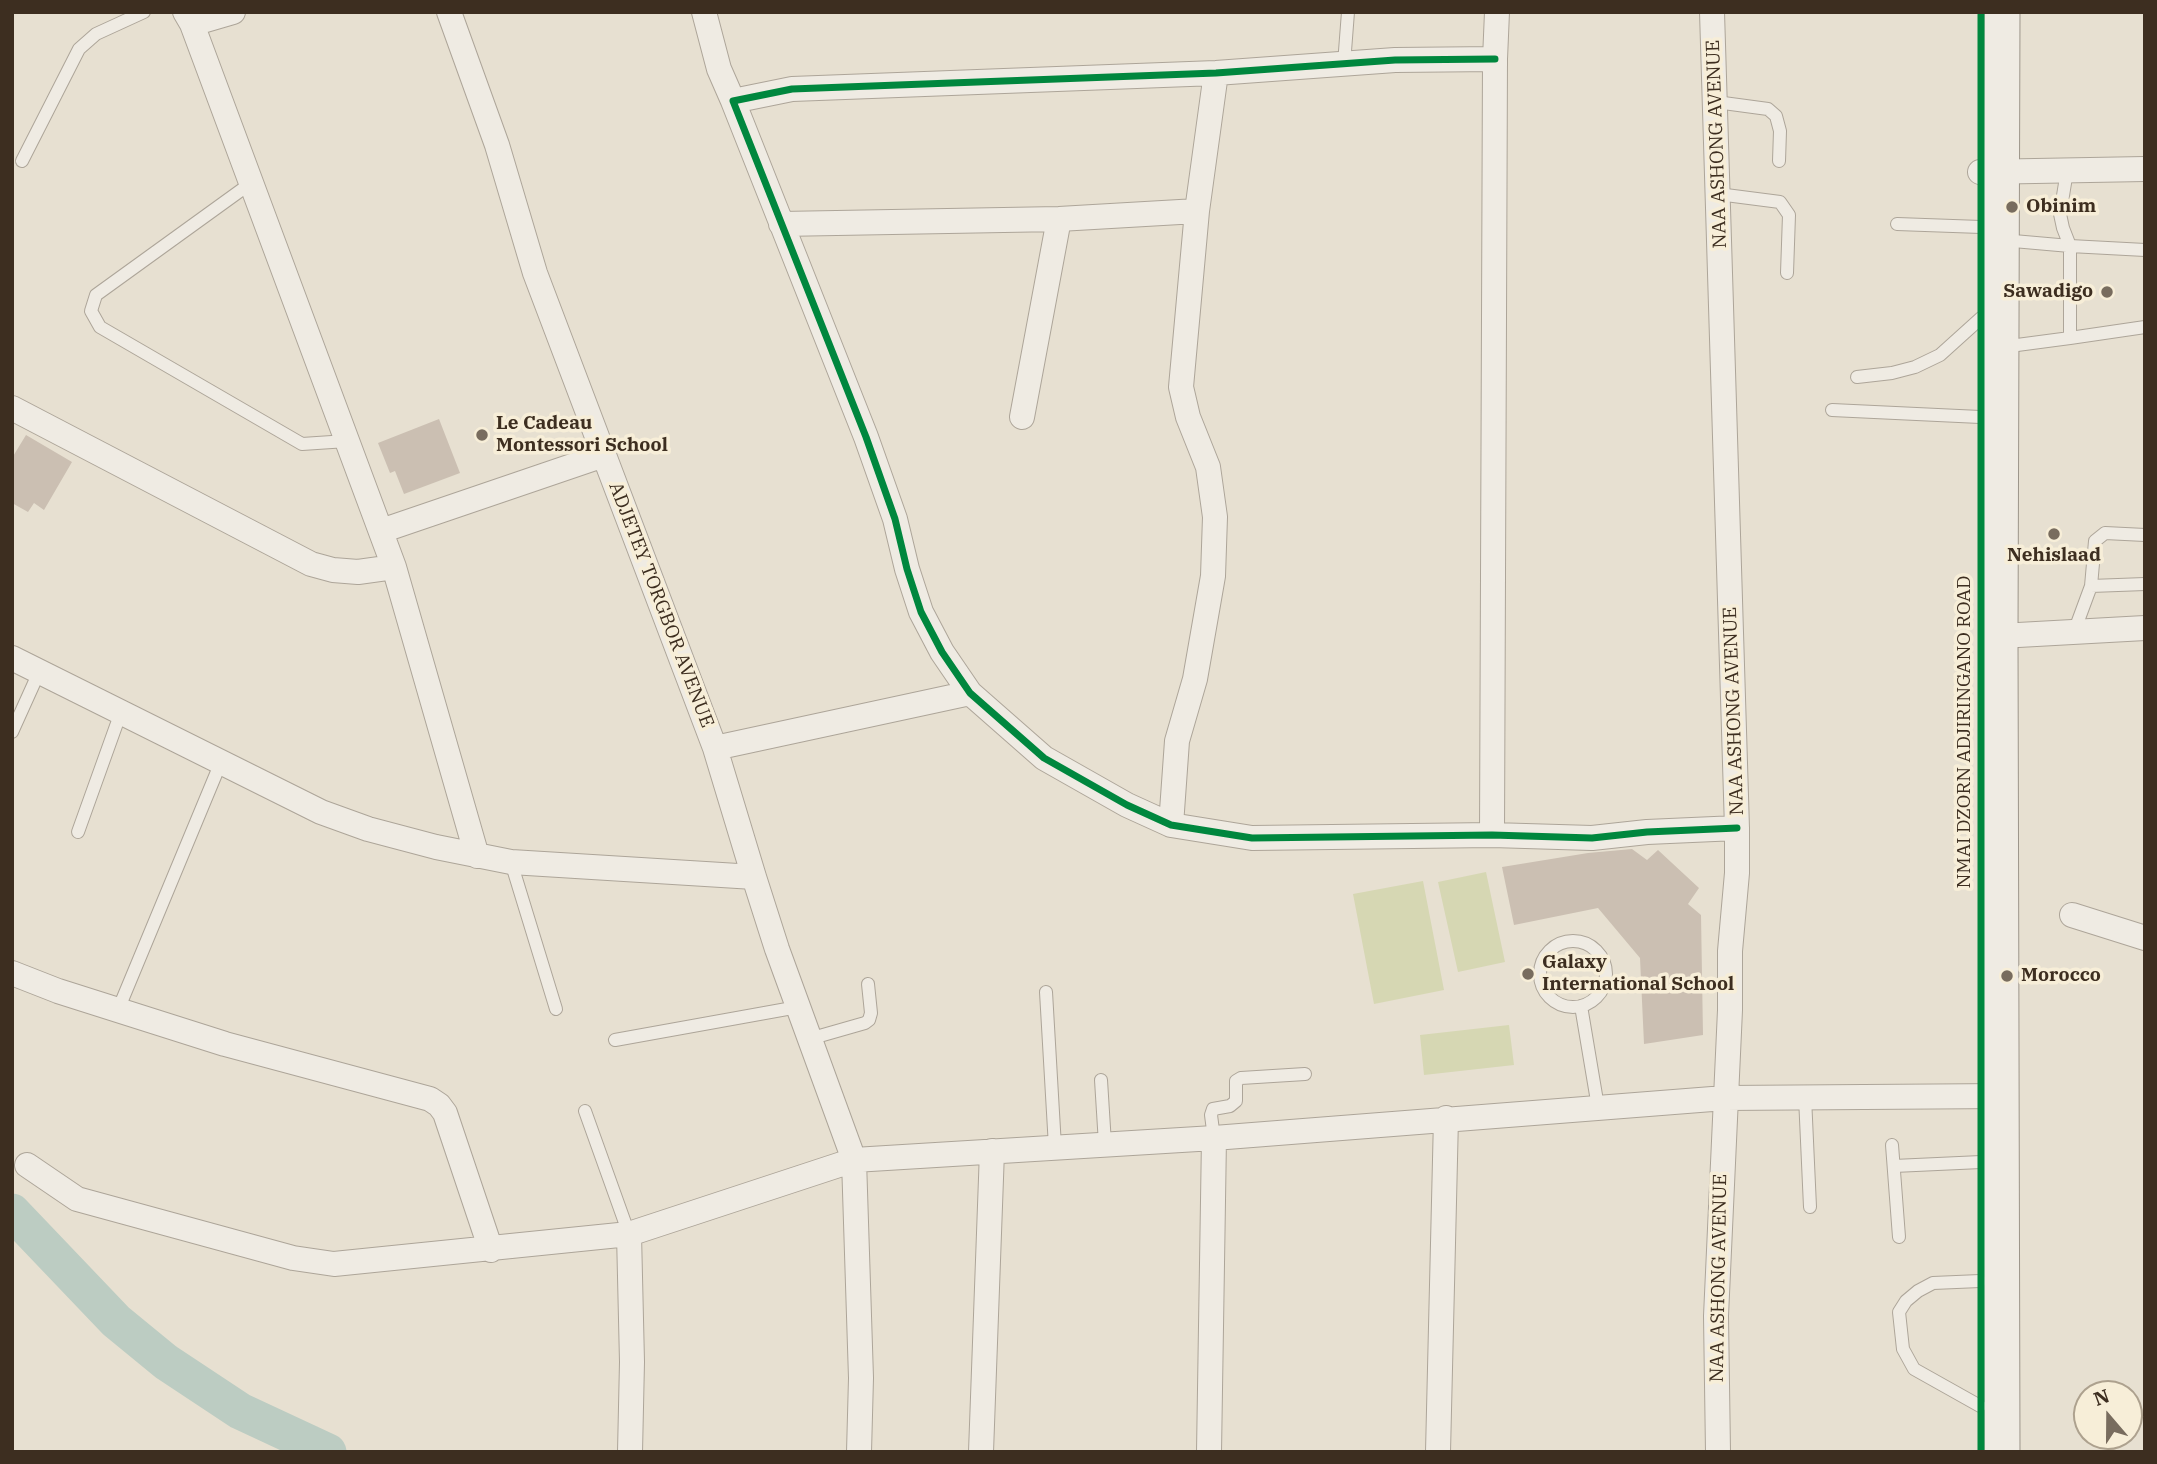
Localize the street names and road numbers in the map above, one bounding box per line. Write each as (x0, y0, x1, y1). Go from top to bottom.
street label: NAA ASHONG AVENUE (1702, 39, 1732, 249)
street label: ADJETEY TORGBOR AVENUE (604, 479, 718, 731)
street label: NMAI DZORN ADJIRINGANO ROAD (1954, 576, 1976, 888)
street label: NAA ASHONG AVENUE (1719, 606, 1749, 816)
street label: NAA ASHONG AVENUE (1706, 1173, 1732, 1383)

